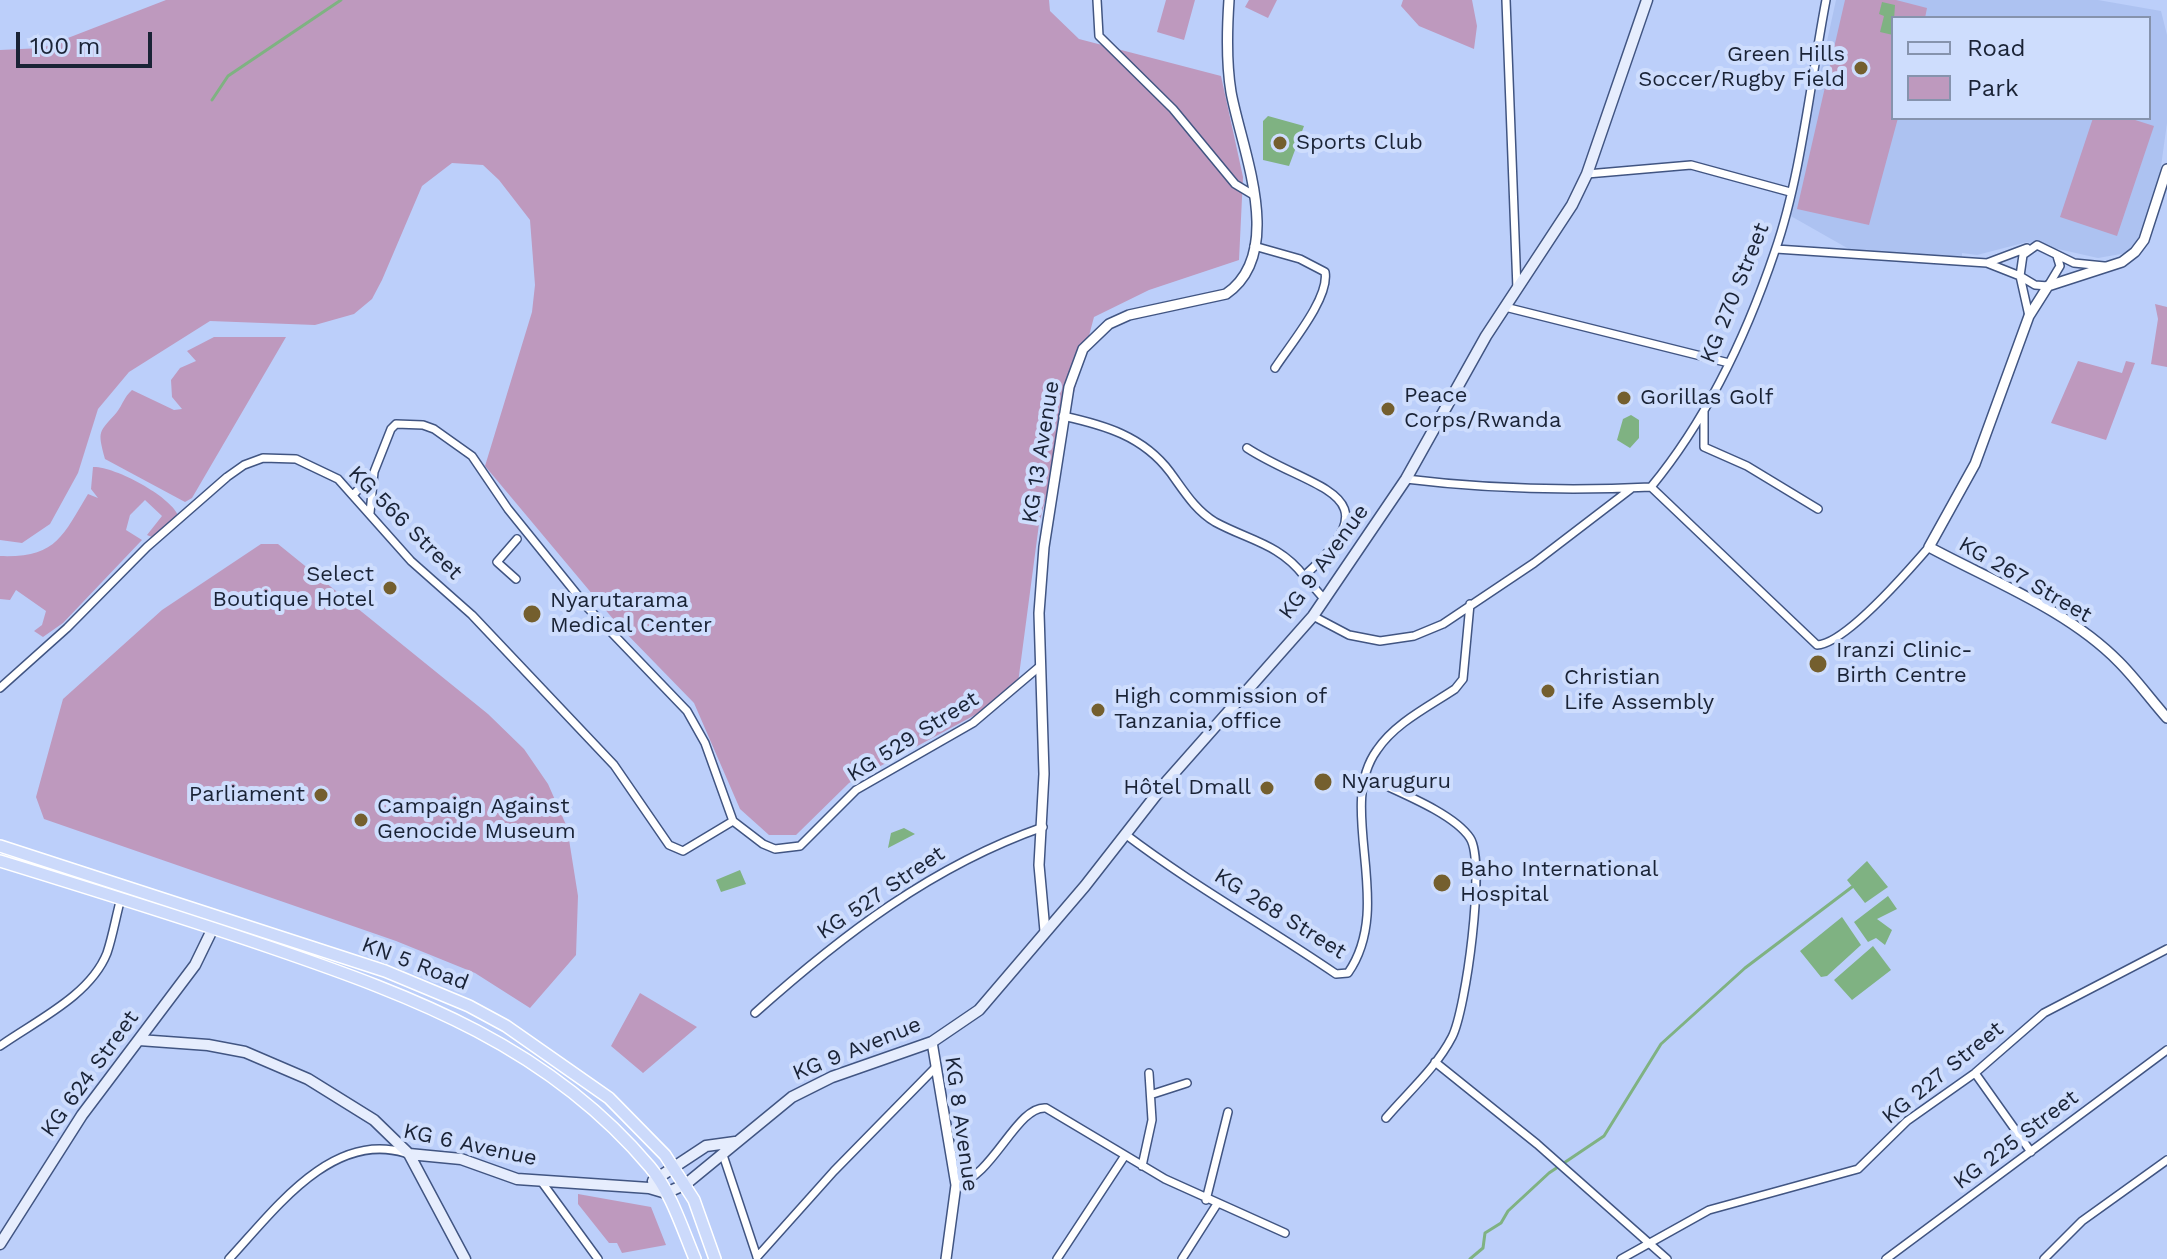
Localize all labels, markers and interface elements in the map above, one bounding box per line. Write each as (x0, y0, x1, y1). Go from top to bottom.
scale bar (20, 16, 156, 66)
legend (1891, 16, 2151, 120)
text: 100 m (30, 32, 100, 60)
text: Road (1967, 34, 2026, 62)
place label: Green Hills Soccer/Rugby Field (1638, 42, 1845, 94)
marker: Green Hills Soccer/Rugby Field (1852, 59, 1870, 77)
text: Park (1967, 74, 2019, 102)
place label: Sports Club (1296, 130, 1423, 156)
marker: Sports Club (1271, 134, 1289, 152)
street label: KG 270 Street (1695, 219, 1775, 367)
street label: KG 13 Avenue (1017, 379, 1065, 525)
place label: Peace Corps/Rwanda (1404, 383, 1561, 434)
place label: Gorillas Golf (1640, 385, 1773, 411)
marker: Gorillas Golf (1615, 389, 1633, 407)
marker: Peace Corps/Rwanda (1379, 400, 1397, 418)
street label: KG 566 Street (342, 460, 468, 586)
street label: KG 9 Avenue (1273, 499, 1375, 625)
street label: KG 267 Street (1954, 531, 2096, 629)
place label: Select Boutique Hotel (213, 562, 374, 614)
marker: Select Boutique Hotel (381, 579, 399, 597)
place label: Nyarutarama Medical Center (550, 588, 712, 640)
marker: Nyarutarama Medical Center (521, 603, 543, 625)
place label: Iranzi Clinic- Birth Centre (1836, 638, 1973, 690)
marker: Iranzi Clinic- Birth Centre (1807, 653, 1829, 675)
place label: Christian Life Assembly (1564, 665, 1714, 716)
marker: Christian Life Assembly (1539, 682, 1557, 700)
place label: High commission of Tanzania, office (1114, 684, 1327, 736)
street label: KG 529 Street (842, 686, 984, 788)
marker: High commission of Tanzania, office (1089, 701, 1107, 719)
place label: Nyaruguru (1341, 769, 1451, 795)
marker: Nyaruguru (1312, 771, 1334, 793)
place label: Hôtel Dmall (1123, 775, 1251, 801)
marker: Hôtel Dmall (1258, 779, 1276, 797)
place label: Parliament (189, 782, 305, 808)
marker: Parliament (312, 786, 330, 804)
place label: Campaign Against Genocide Museum (377, 794, 576, 846)
marker: Campaign Against Genocide Museum (352, 811, 370, 829)
street label: KG 527 Street (812, 841, 950, 945)
place label: Baho International Hospital (1460, 857, 1659, 908)
street label: KG 268 Street (1209, 863, 1351, 965)
marker: Baho International Hospital (1431, 872, 1453, 894)
street label: KN 5 Road (358, 932, 472, 996)
street label: KG 624 Street (35, 1006, 145, 1142)
street label: KG 9 Avenue (789, 1011, 925, 1087)
street label: KG 227 Street (1877, 1016, 2009, 1130)
street label: KG 8 Avenue (938, 1055, 984, 1193)
street label: KG 225 Street (1948, 1085, 2084, 1195)
street label: KG 6 Avenue (401, 1118, 539, 1172)

